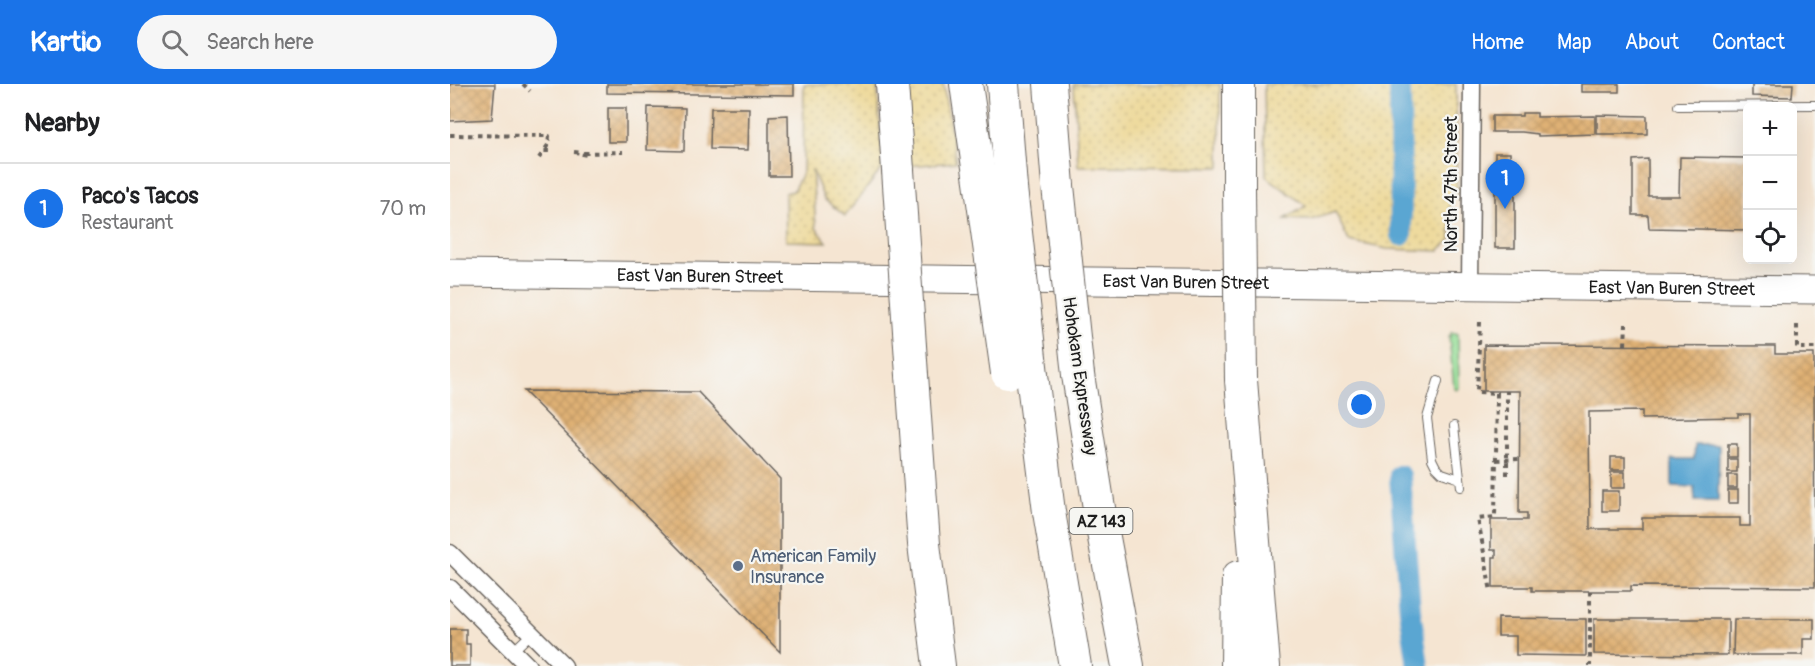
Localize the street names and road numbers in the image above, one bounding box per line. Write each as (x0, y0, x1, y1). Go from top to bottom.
street label: North 47th Street (1440, 115, 1463, 252)
street label: East Van Buren Street (617, 264, 784, 289)
street label: East Van Buren Street (1103, 270, 1270, 295)
street label: East Van Buren Street (1588, 276, 1756, 301)
street label: Hohokam Expressway (1057, 295, 1102, 457)
road number: AZ 143 (1070, 508, 1132, 534)

